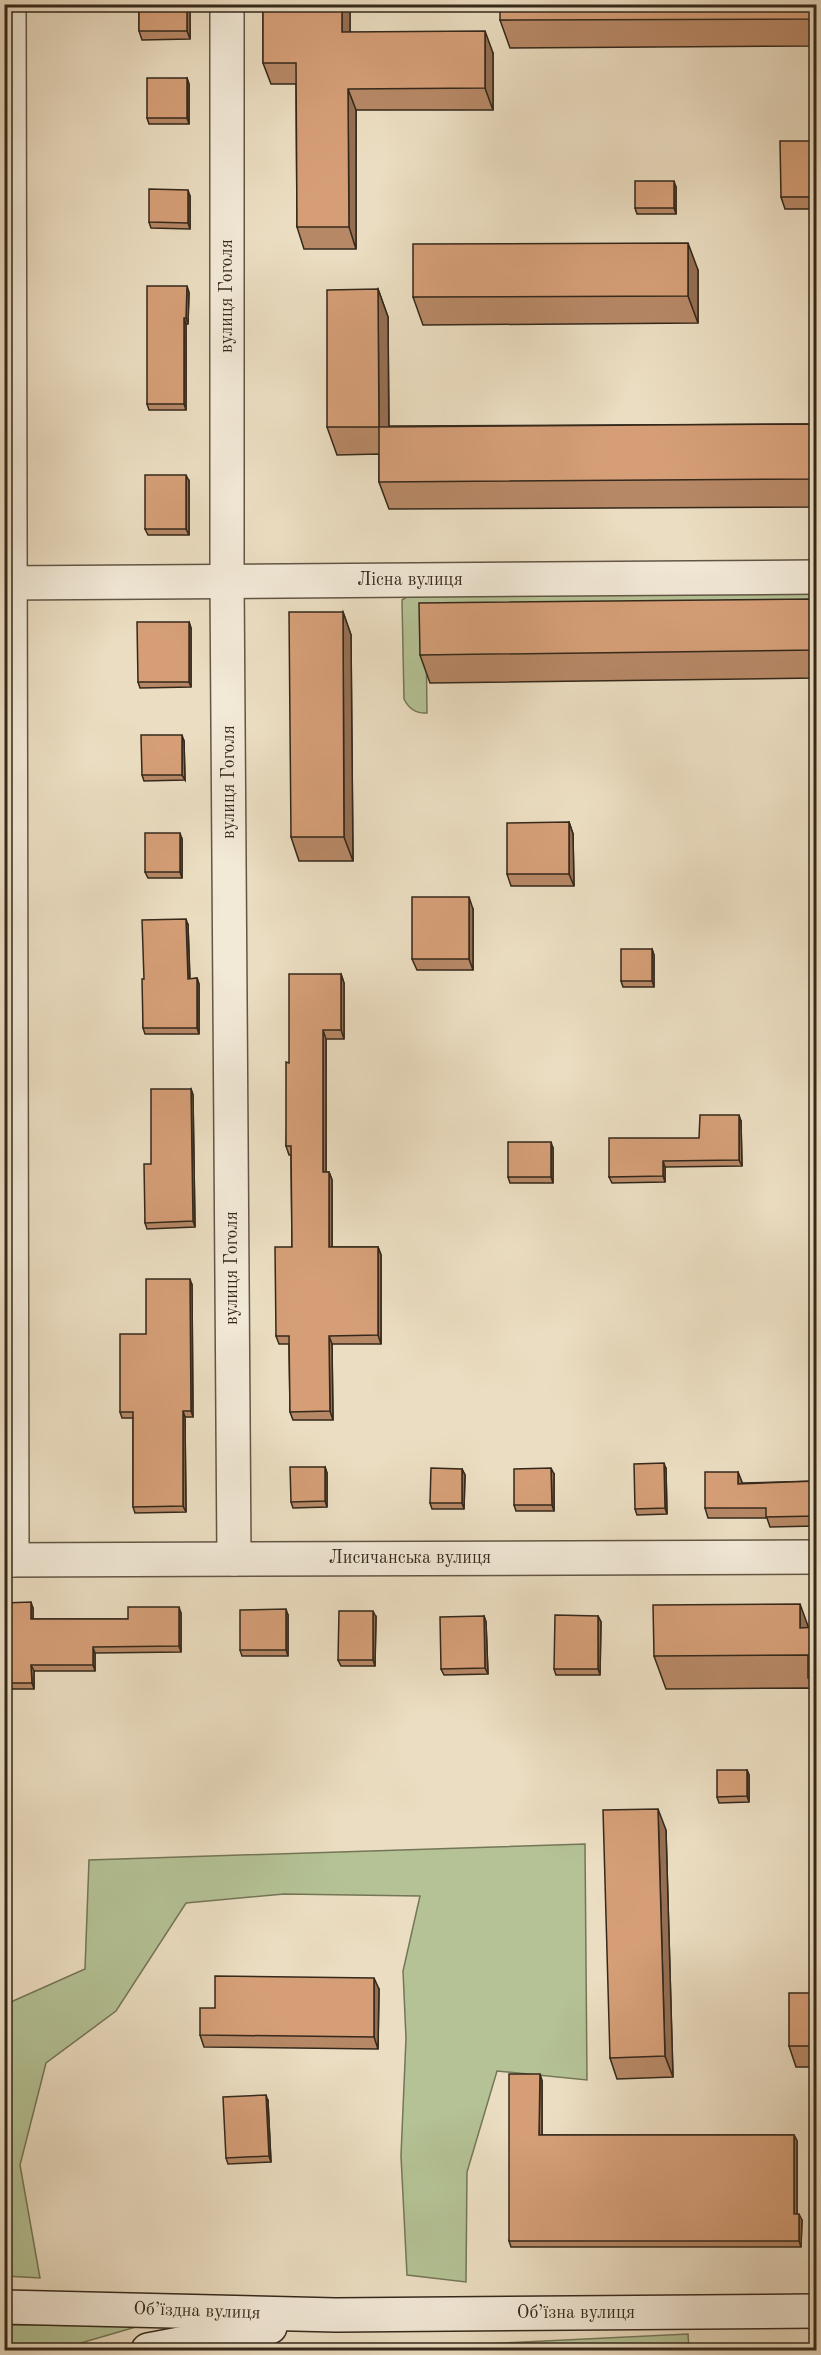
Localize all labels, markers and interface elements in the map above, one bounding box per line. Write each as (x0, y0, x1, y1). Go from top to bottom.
street label: вулиця Гоголя (218, 239, 236, 353)
street label: Лісна вулиця (357, 571, 463, 589)
street label: вулиця Гоголя (220, 725, 238, 839)
street label: вулиця Гоголя (223, 1211, 241, 1325)
street label: Лисичанська вулиця (329, 1549, 491, 1567)
street label: Об’їздна вулиця (133, 2300, 261, 2322)
street label: Об’їзна вулиця (517, 2304, 635, 2322)

